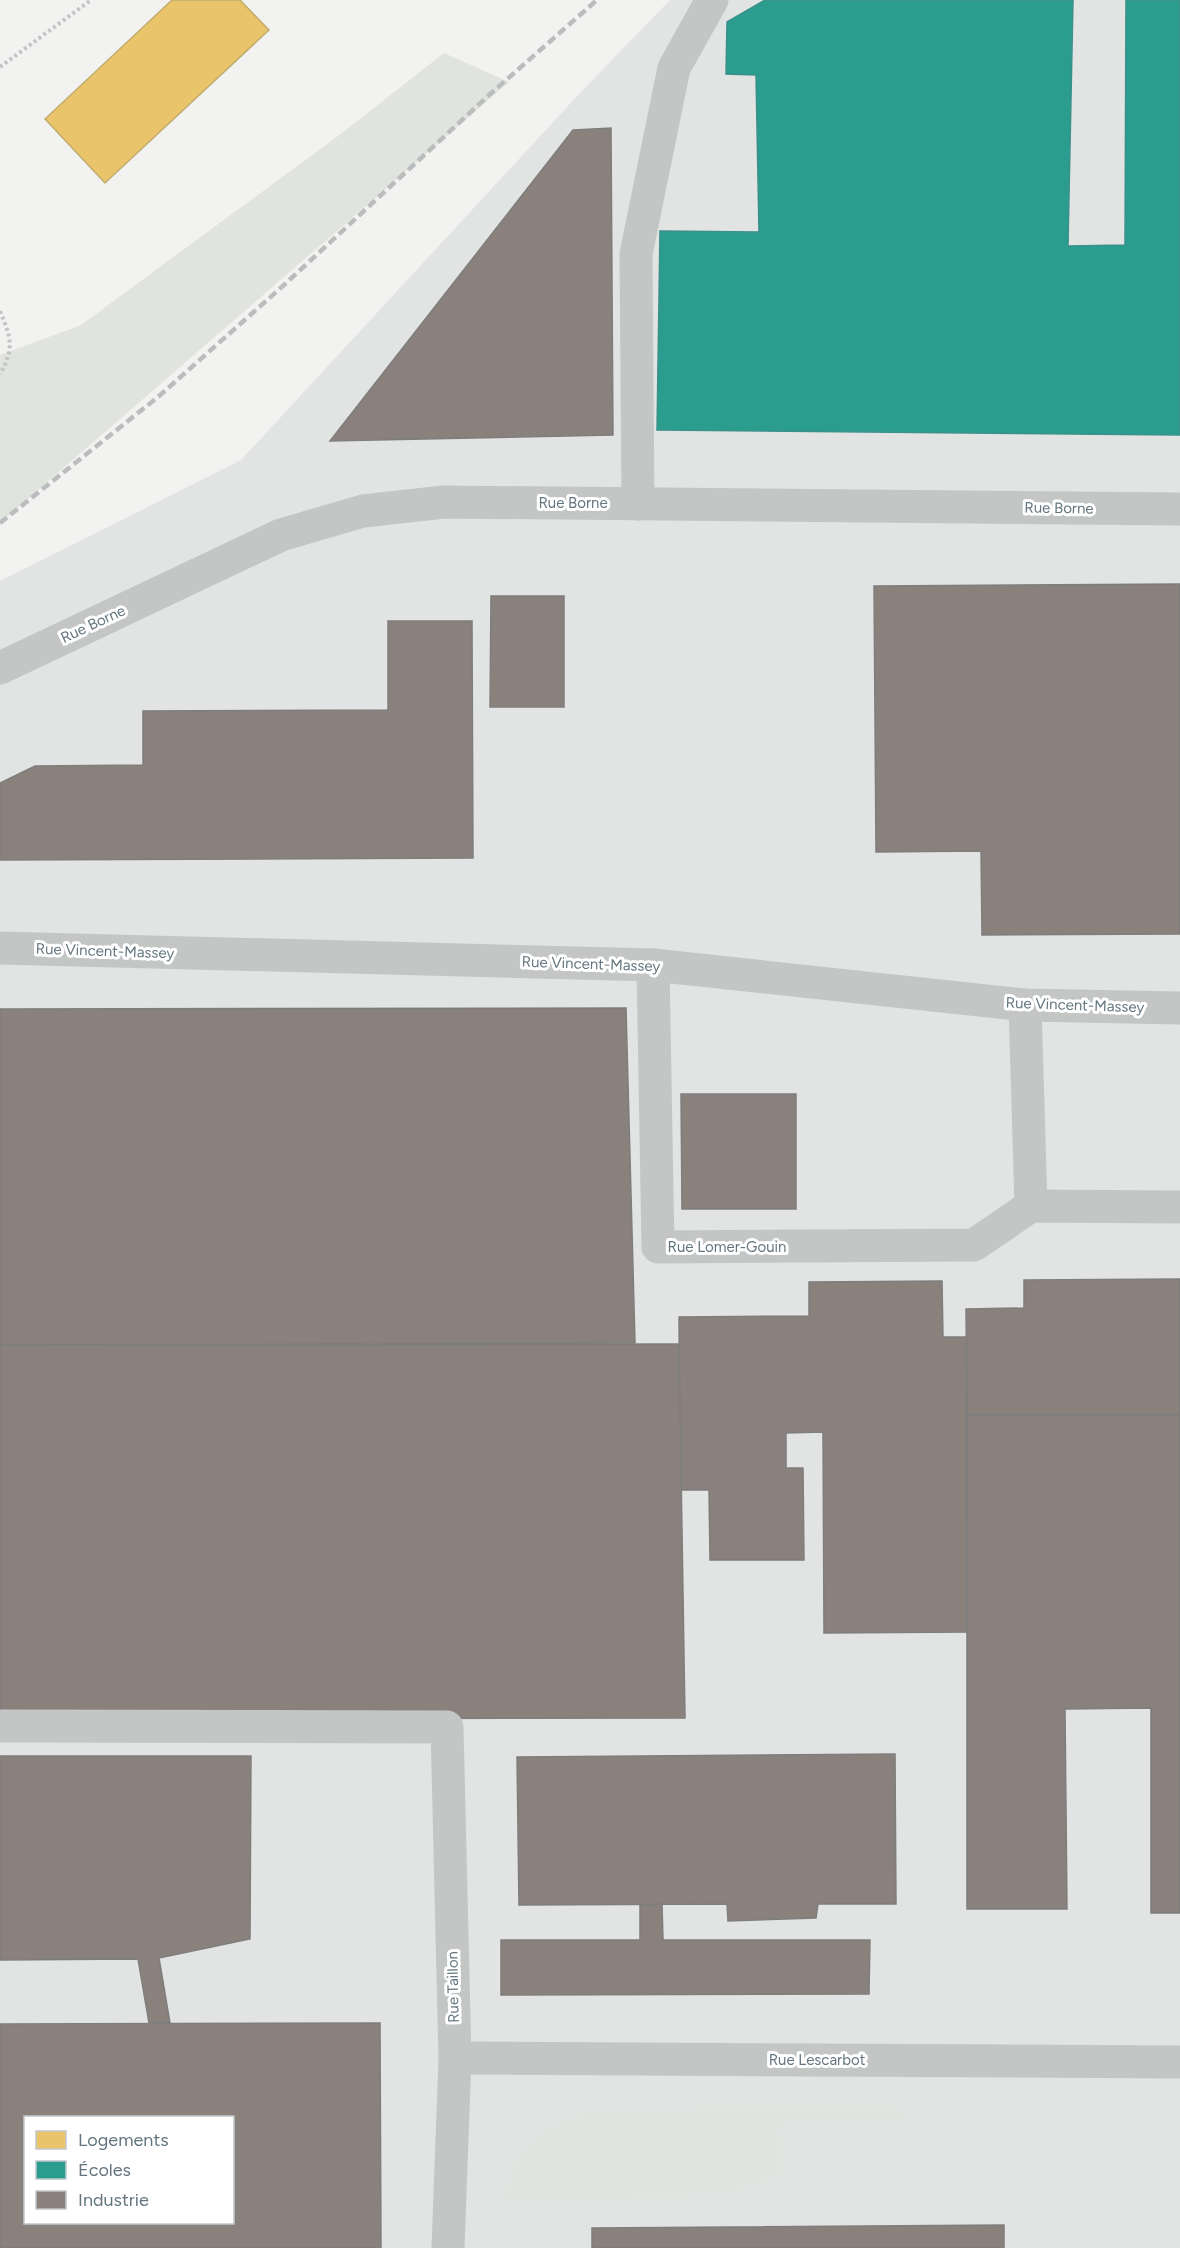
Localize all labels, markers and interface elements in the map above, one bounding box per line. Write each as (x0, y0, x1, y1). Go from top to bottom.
street label: Rue Borne (538, 494, 608, 512)
street label: Rue Borne (1024, 498, 1094, 518)
street label: Rue Borne (58, 601, 128, 647)
street label: Rue Vincent-Massey (35, 940, 175, 962)
street label: Rue Vincent-Massey (521, 953, 661, 975)
street label: Rue Vincent-Massey (1005, 994, 1145, 1016)
street label: Rue Lomer-Gouin (668, 1238, 786, 1256)
street label: Rue Taillon (443, 1951, 463, 2023)
street label: Rue Lescarbot (769, 2051, 866, 2069)
legend (24, 2116, 234, 2224)
text: Logements (78, 2129, 169, 2151)
text: Écoles (78, 2159, 131, 2181)
text: Industrie (78, 2189, 149, 2211)

